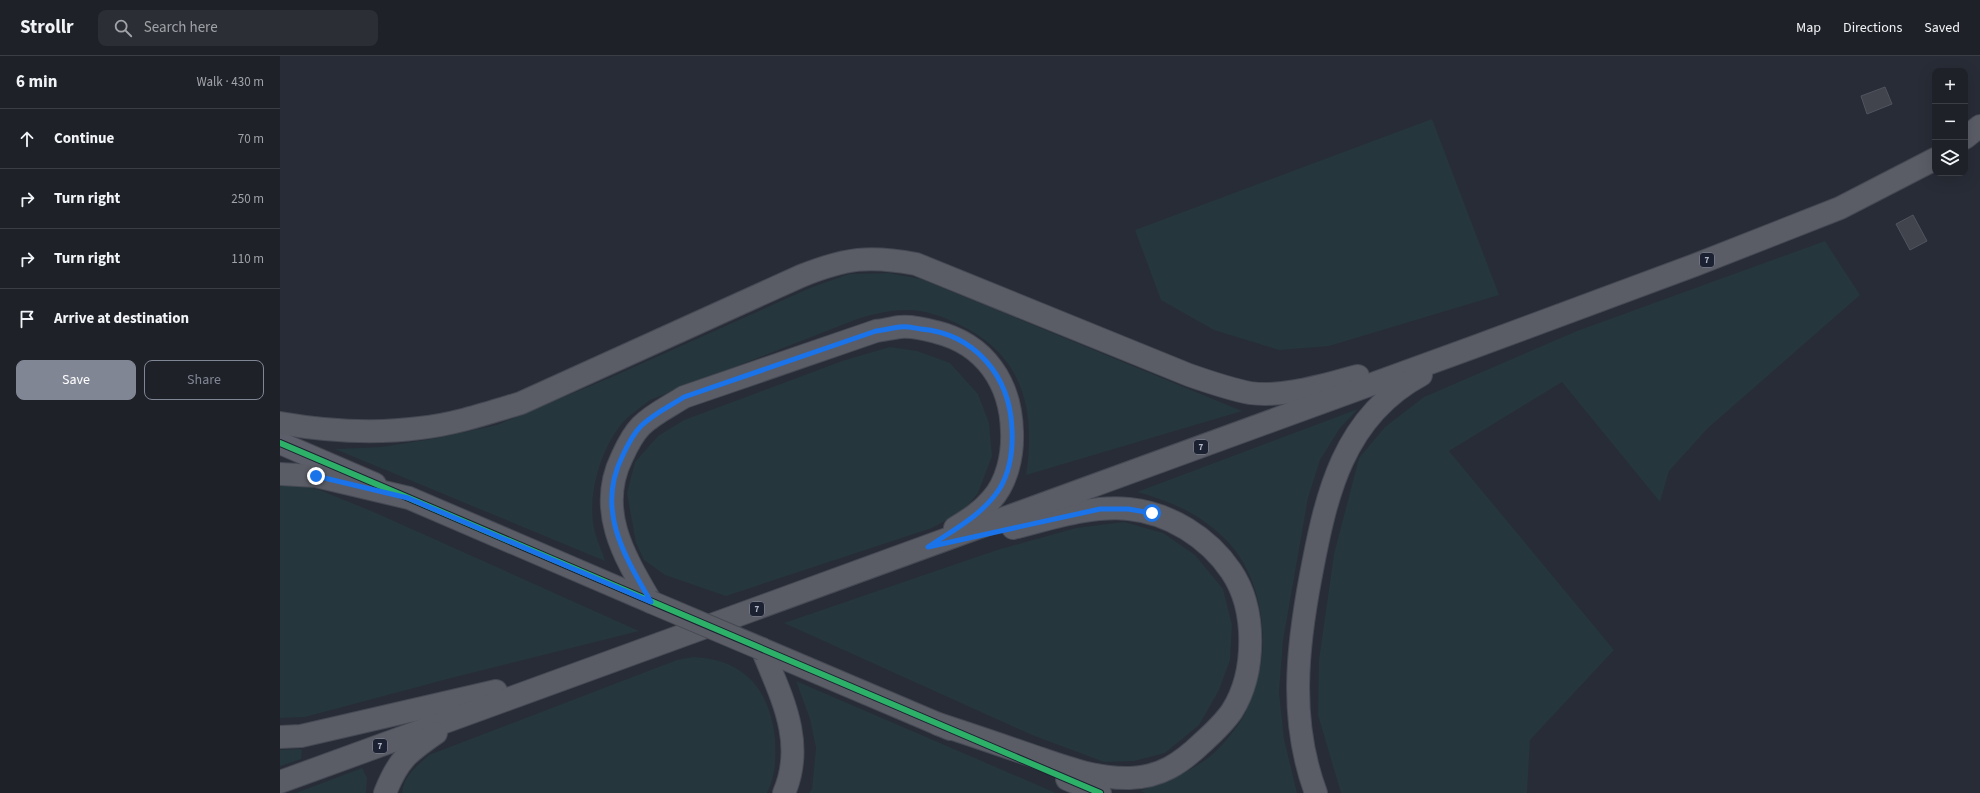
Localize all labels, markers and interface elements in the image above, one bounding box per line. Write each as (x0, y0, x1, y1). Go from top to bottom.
search box (98, 10, 378, 46)
text: Strollr (20, 14, 74, 41)
icon: search (112, 17, 134, 39)
text: Search here (144, 17, 218, 38)
text: Map (1796, 18, 1821, 38)
text: Directions (1843, 18, 1902, 38)
text: Saved (1924, 18, 1960, 38)
map controls (1932, 68, 1968, 176)
button: + (1932, 68, 1968, 104)
text: 6 min (16, 70, 57, 94)
text: Walk · 430 m (196, 73, 264, 91)
button: − (1932, 104, 1968, 140)
icon: ahead (16, 128, 38, 150)
text: Continue (54, 128, 114, 149)
text: 70 m (238, 130, 264, 148)
button: layers (1932, 140, 1968, 176)
icon: right (16, 188, 38, 210)
text: Turn right (54, 188, 120, 209)
text: 250 m (231, 190, 264, 208)
icon: right (16, 248, 38, 270)
text: Turn right (54, 248, 120, 269)
text: 110 m (231, 250, 264, 268)
road number: 7 (1700, 253, 1714, 267)
icon: arrive (16, 308, 38, 330)
text: Arrive at destination (54, 308, 189, 329)
button: Save (16, 360, 136, 400)
button: Share (144, 360, 264, 400)
road number: 7 (1194, 440, 1208, 454)
route end (307, 467, 325, 485)
route start (1143, 504, 1161, 522)
road number: 7 (750, 602, 764, 616)
road number: 7 (373, 739, 387, 753)

